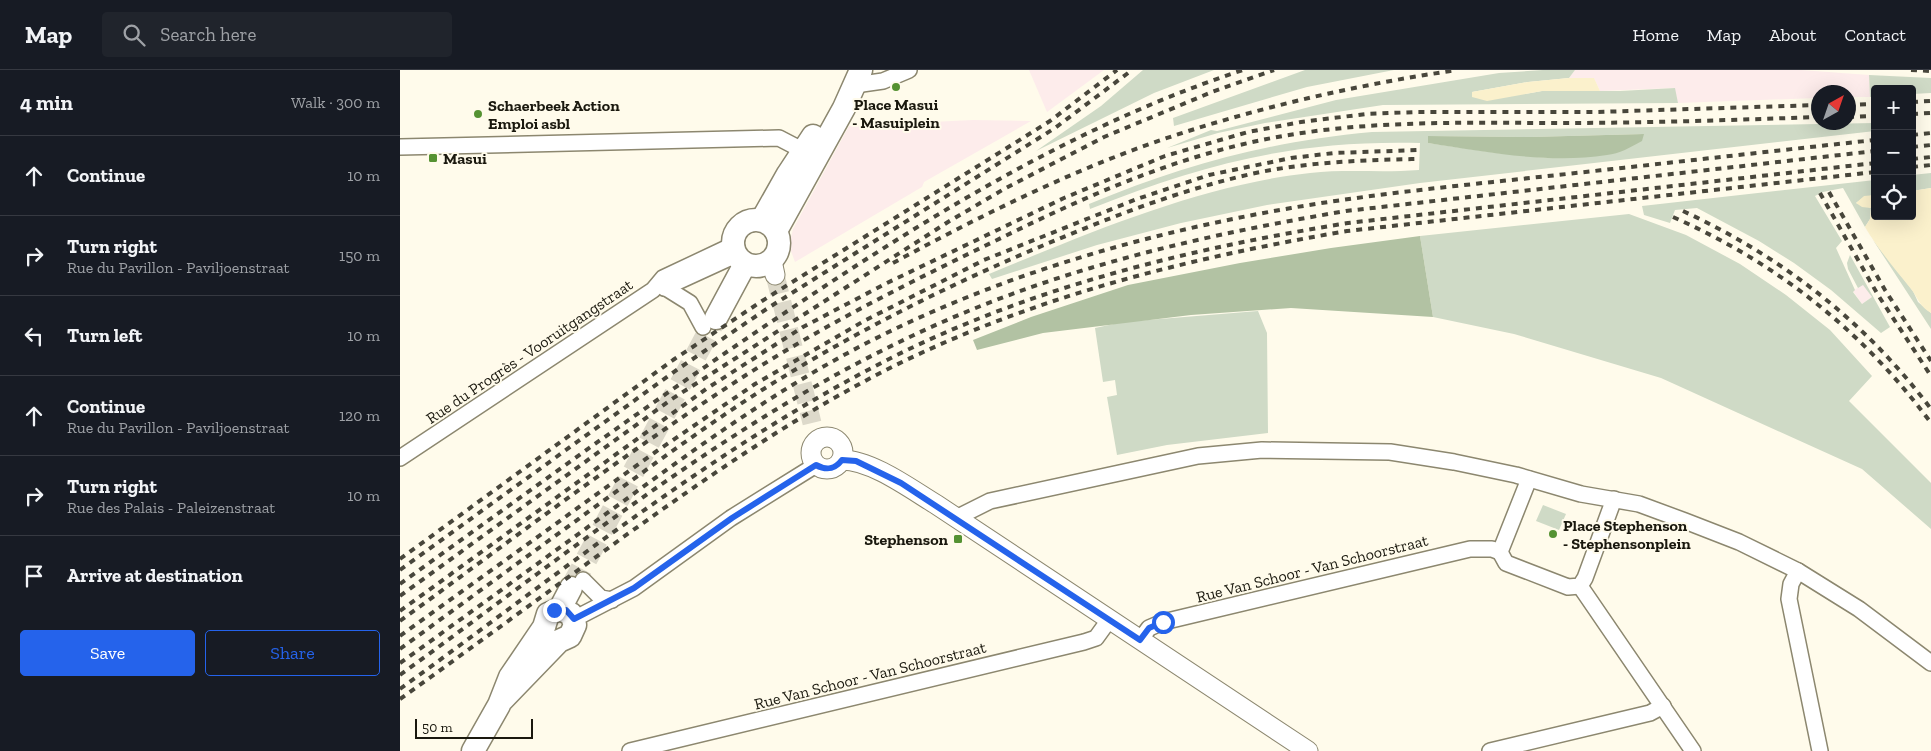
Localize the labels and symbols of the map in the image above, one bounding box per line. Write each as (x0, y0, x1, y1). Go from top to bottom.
marker: Place Masui - Masuiplein (890, 81, 902, 93)
north arrow (1811, 85, 1856, 130)
place label: Place Masui - Masuiplein (852, 95, 940, 132)
place label: Schaerbeek Action Emploi asbl (488, 96, 620, 133)
marker: Schaerbeek Action Emploi asbl (472, 108, 484, 120)
place label: Masui (443, 149, 487, 168)
marker: Masui (427, 152, 439, 164)
street label: Rue du Progrès - Vooruitgangstraat (422, 275, 636, 428)
place label: Place Stephenson - Stephensonplein (1563, 516, 1691, 553)
marker: Place Stephenson - Stephensonplein (1547, 528, 1559, 540)
place label: Stephenson (864, 530, 949, 549)
street label: Rue Van Schoor - Van Schoorstraat (1194, 530, 1430, 607)
marker: Stephenson (952, 533, 964, 545)
route end (543, 599, 566, 622)
route start (1152, 611, 1175, 634)
street label: Rue Van Schoor - Van Schoorstraat (752, 637, 988, 714)
scale bar (415, 716, 532, 739)

